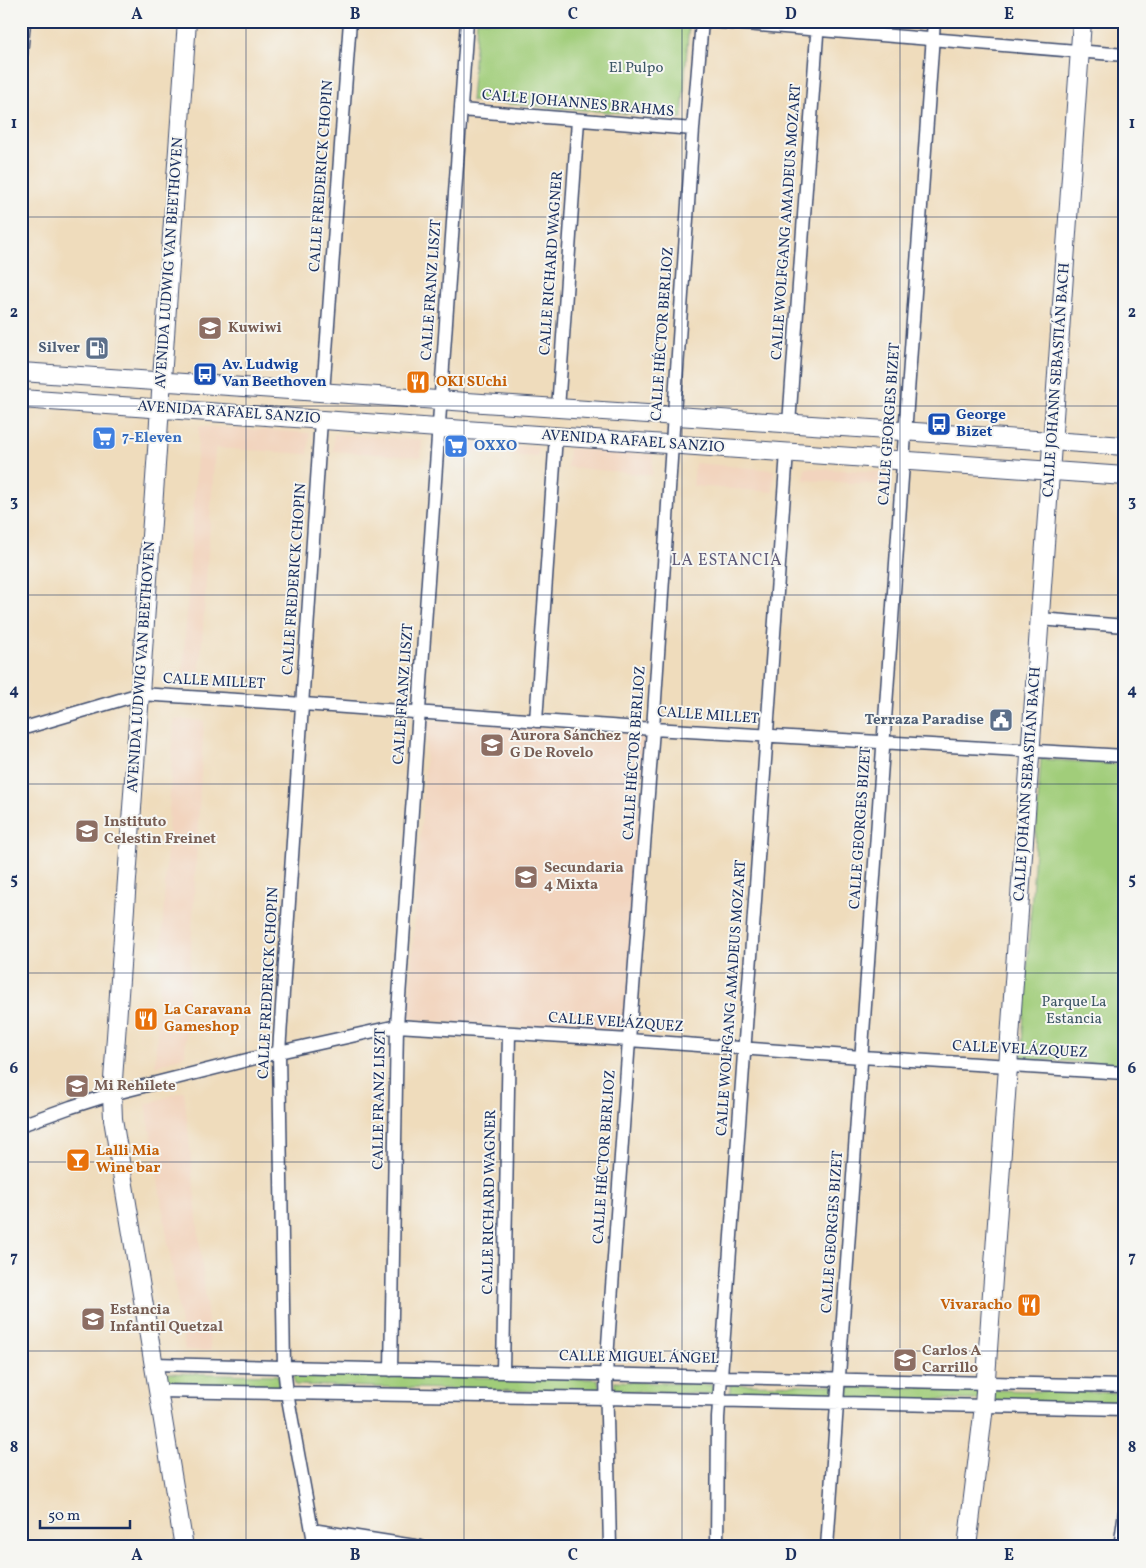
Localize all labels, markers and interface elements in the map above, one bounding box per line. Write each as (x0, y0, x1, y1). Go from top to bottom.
text: A (131, 4, 143, 26)
text: B (350, 4, 361, 26)
text: C (568, 4, 578, 26)
text: D (785, 4, 797, 26)
text: E (1004, 4, 1014, 26)
park label: El Pulpo (609, 58, 663, 79)
street label: CALLE FREDERICK CHOPIN (305, 79, 339, 273)
street label: CALLE WOLFGANG AMADEUS MOZART (767, 83, 807, 361)
street label: CALLE JOHANNES BRAHMS (481, 85, 675, 123)
text: 1 (11, 113, 17, 135)
text: 1 (1129, 113, 1135, 135)
street label: AVENIDA LUDWIG VAN BEETHOVEN (151, 136, 189, 390)
street label: CALLE RICHARD WAGNER (535, 170, 569, 356)
street label: CALLE FRANZ LISZT (417, 218, 447, 361)
street label: CALLE HÉCTOR BERLIOZ (646, 246, 680, 422)
street label: CALLE JOHANN SEBASTIÁN BACH (1038, 262, 1076, 498)
text: 2 (10, 302, 18, 324)
text: 2 (1128, 302, 1136, 324)
school or university icon: Kuwiwi (197, 315, 223, 341)
place label: Kuwiwi (228, 318, 282, 339)
fuel station icon: Silver (84, 335, 110, 361)
place label: Silver (38, 338, 80, 359)
street label: CALLE GEORGES BIZET (874, 342, 906, 506)
place label: Av. Ludwig Van Beethoven (222, 355, 327, 393)
bus stop icon: Av. Ludwig Van Beethoven (192, 361, 218, 387)
restaurant icon: OKI SUchi (405, 369, 431, 395)
place label: OKI SUchi (436, 372, 507, 393)
street label: AVENIDA RAFAEL SANZIO (137, 396, 321, 430)
place label: George Bizet (956, 405, 1006, 443)
bus stop icon: George Bizet (926, 411, 952, 437)
supermarket icon: 7-Eleven (91, 425, 117, 451)
street label: AVENIDA RAFAEL SANZIO (541, 425, 725, 459)
place label: 7-Eleven (122, 428, 182, 449)
supermarket icon: OXXO (443, 433, 469, 459)
place label: OXXO (474, 436, 517, 457)
street label: CALLE FREDERICK CHOPIN (278, 482, 312, 676)
text: 3 (10, 491, 18, 513)
text: 3 (1128, 491, 1136, 513)
street label: AVENIDA LUDWIG VAN BEETHOVEN (123, 540, 161, 794)
district label: LA ESTANCIA (672, 550, 782, 572)
street label: CALLE FRANZ LISZT (389, 622, 419, 765)
street label: CALLE HÉCTOR BERLIOZ (618, 665, 652, 841)
street label: CALLE JOHANN SEBASTIÁN BACH (1009, 666, 1047, 902)
street label: CALLE MILLET (162, 669, 266, 695)
text: 4 (9, 680, 19, 702)
text: 4 (1127, 680, 1137, 702)
street label: CALLE MILLET (656, 702, 760, 730)
public building icon: Terraza Paradise (988, 707, 1014, 733)
place label: Terraza Paradise (864, 710, 984, 731)
place label: Aurora Sánchez G De Rovelo (510, 726, 622, 764)
school or university icon: Aurora Sánchez G De Rovelo (479, 732, 505, 758)
street label: CALLE GEORGES BIZET (845, 746, 877, 910)
place label: Instituto Celestin Freinet (104, 812, 216, 850)
school or university icon: Instituto Celestin Freinet (74, 818, 100, 844)
place label: Secundaria 4 Mixta (544, 858, 624, 896)
street label: CALLE WOLFGANG AMADEUS MOZART (712, 859, 752, 1137)
school or university icon: Secundaria 4 Mixta (513, 864, 539, 890)
text: 5 (10, 869, 18, 891)
text: 5 (1128, 869, 1136, 891)
street label: CALLE FREDERICK CHOPIN (253, 886, 285, 1080)
park label: Parque La Estancia (1041, 992, 1107, 1030)
place label: La Caravana Gameshop (164, 1000, 251, 1038)
restaurant icon: La Caravana Gameshop (133, 1006, 159, 1032)
street label: CALLE VELÁZQUEZ (548, 1008, 684, 1038)
street label: CALLE FRANZ LISZT (368, 1028, 392, 1170)
street label: CALLE VELÁZQUEZ (952, 1036, 1088, 1064)
text: 6 (10, 1058, 19, 1080)
text: 6 (1128, 1058, 1137, 1080)
street label: CALLE HÉCTOR BERLIOZ (588, 1069, 622, 1245)
school or university icon: Mi Rehilete (64, 1073, 90, 1099)
place label: Mi Rehilete (94, 1076, 176, 1097)
street label: CALLE RICHARD WAGNER (478, 1109, 502, 1295)
place label: Lalli Mia Wine bar (96, 1141, 160, 1179)
bar icon: Lalli Mia Wine bar (65, 1147, 91, 1173)
street label: CALLE GEORGES BIZET (817, 1150, 849, 1314)
text: 7 (10, 1247, 18, 1269)
text: 7 (1128, 1247, 1136, 1269)
restaurant icon: Vivaracho (1016, 1292, 1042, 1318)
place label: Vivaracho (940, 1295, 1012, 1316)
place label: Estancia Infantil Quetzal (110, 1300, 223, 1338)
school or university icon: Estancia Infantil Quetzal (80, 1306, 106, 1332)
place label: Carlos A Carrillo (922, 1341, 982, 1379)
street label: CALLE MIGUEL ÁNGEL (559, 1346, 720, 1370)
school or university icon: Carlos A Carrillo (892, 1347, 918, 1373)
text: 8 (10, 1437, 18, 1459)
text: 8 (1128, 1437, 1136, 1459)
scale bar (40, 1498, 130, 1530)
text: 50 m (48, 1506, 80, 1527)
text: A (131, 1545, 143, 1567)
text: B (350, 1545, 361, 1567)
text: C (568, 1545, 578, 1567)
text: D (785, 1545, 797, 1567)
text: E (1004, 1545, 1014, 1567)

